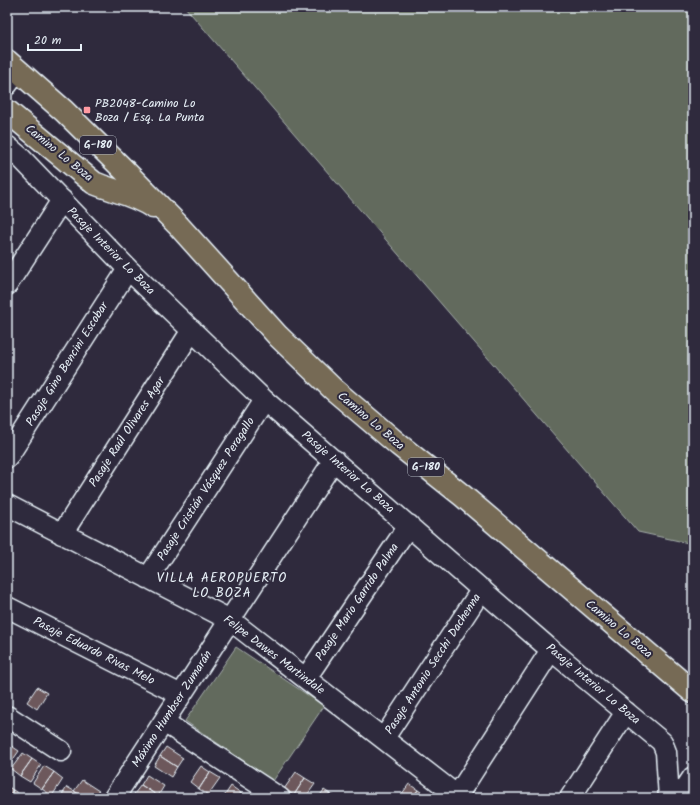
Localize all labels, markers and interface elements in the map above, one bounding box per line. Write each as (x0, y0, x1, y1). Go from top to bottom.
scale bar (28, 26, 81, 52)
text: 20 m (34, 31, 62, 50)
place label: PB2048-Camino Lo Boza / Esq. La Punta (95, 94, 205, 127)
marker: PB2048-Camino Lo Boza / Esq. La Punta (82, 105, 92, 115)
street label: Camino Lo Boza (21, 120, 97, 187)
road number: G-180 (80, 136, 116, 154)
street label: Pasaje Interior Lo Boza (63, 203, 160, 300)
street label: Pasaje Gino Bencini Escobar (21, 297, 114, 430)
street label: Pasaje Raúl Olivares Agar (84, 372, 170, 491)
street label: Camino Lo Boza (333, 387, 409, 455)
street label: Pasaje Cristián Vásquez Peragallo (152, 413, 260, 565)
street label: Pasaje Interior Lo Boza (297, 426, 399, 518)
road number: G-180 (408, 458, 444, 476)
street label: Pasaje Mario Garrido Palma (310, 539, 404, 665)
district label: VILLA AEROPUERTO LO BOZA (157, 568, 287, 604)
street label: Pasaje Antonio Secchi Dachenna (380, 589, 486, 738)
street label: Camino Lo Boza (581, 595, 657, 663)
street label: Felipe Dawes Martindale (219, 610, 329, 700)
street label: Pasaje Eduardo Rivas Melo (30, 612, 158, 690)
street label: Pasaje Interior Lo Boza (542, 639, 645, 729)
street label: Máximo Humbser Zumarán (127, 647, 217, 771)

